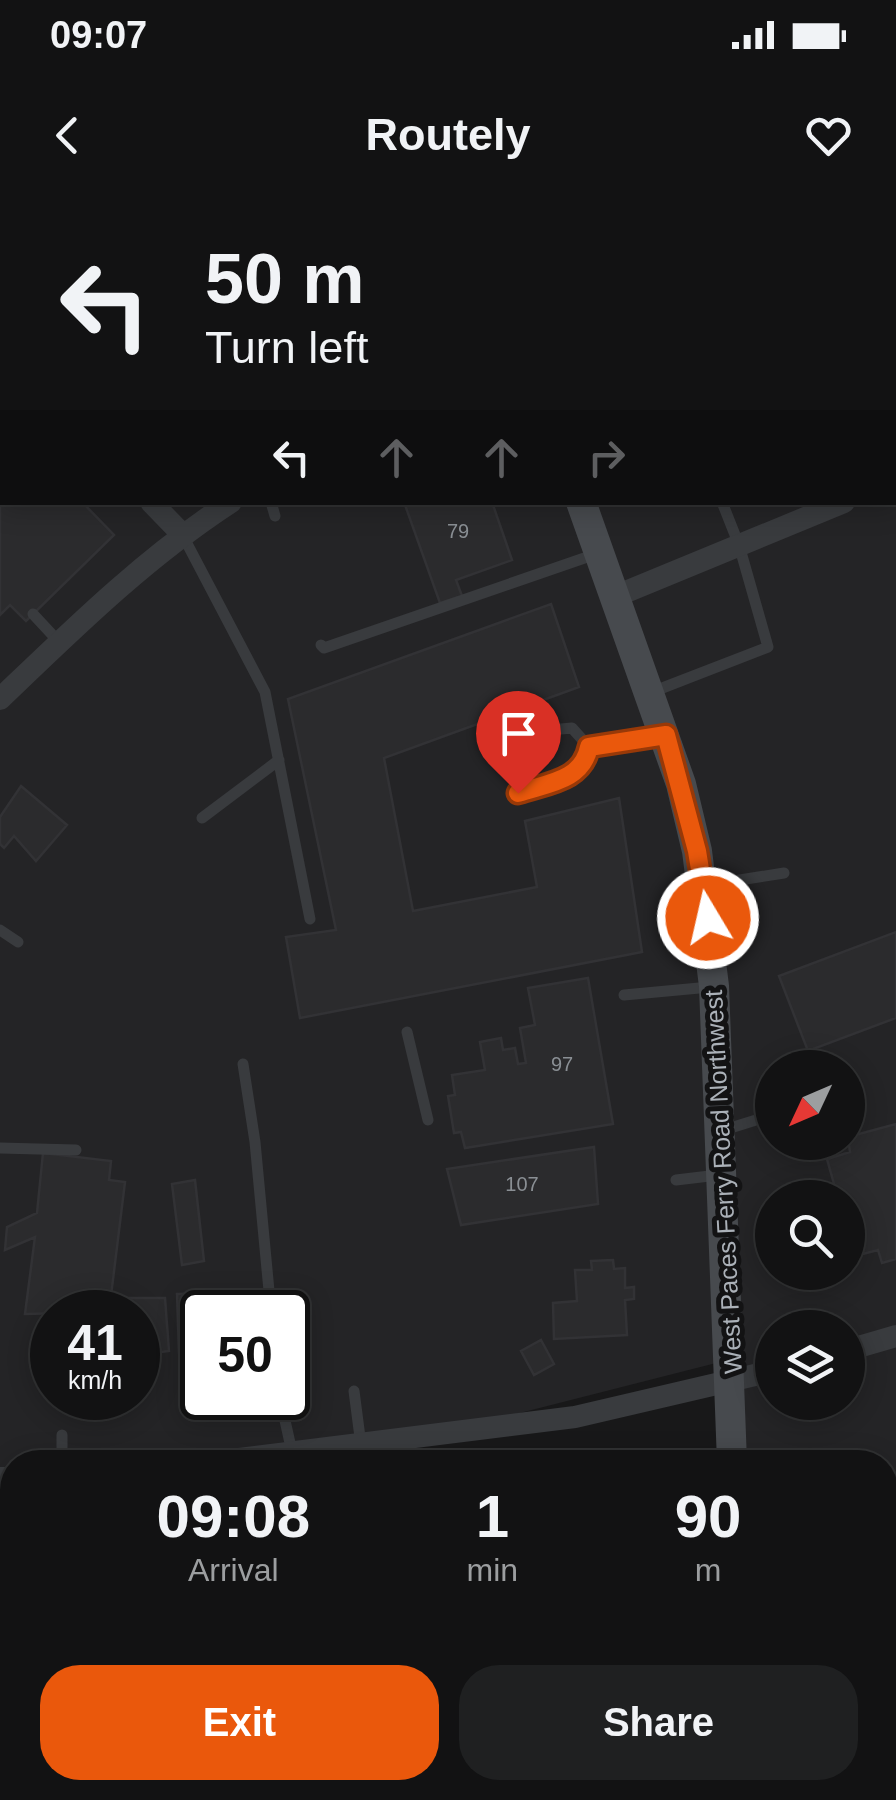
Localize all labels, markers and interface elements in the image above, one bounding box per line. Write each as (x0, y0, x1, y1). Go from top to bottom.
text: 09:07 (50, 14, 147, 56)
icon: back (40, 108, 95, 163)
icon: heart (801, 108, 856, 163)
text: Routely (365, 109, 531, 160)
icon: left (40, 240, 170, 370)
text: 50 m (205, 240, 365, 318)
text: Turn left (205, 322, 368, 373)
icon: left (264, 430, 319, 485)
icon: ahead (369, 430, 424, 485)
icon: ahead (474, 430, 529, 485)
icon: right (579, 430, 634, 485)
house number: 79 (447, 520, 469, 542)
pin (476, 691, 561, 794)
icon: arrive (491, 706, 546, 761)
position arrow (656, 866, 760, 970)
street label: West Paces Ferry Road Northwest (699, 989, 747, 1375)
north arrow (755, 1050, 865, 1160)
map controls (755, 1050, 865, 1420)
house number: 97 (551, 1053, 573, 1075)
house number: 107 (505, 1173, 539, 1195)
button: search (755, 1180, 865, 1290)
speed limit sign: 50 (180, 1290, 310, 1420)
button: layers (755, 1310, 865, 1420)
text: 41 (67, 1315, 123, 1371)
text: km/h (68, 1366, 122, 1394)
text: 09:08 (157, 1483, 310, 1550)
text: 1 (476, 1483, 509, 1550)
text: 90 (675, 1483, 741, 1550)
text: Arrival (188, 1552, 279, 1588)
text: min (467, 1552, 518, 1588)
text: m (695, 1552, 721, 1588)
button: Exit (40, 1665, 439, 1780)
button: Share (459, 1665, 858, 1780)

